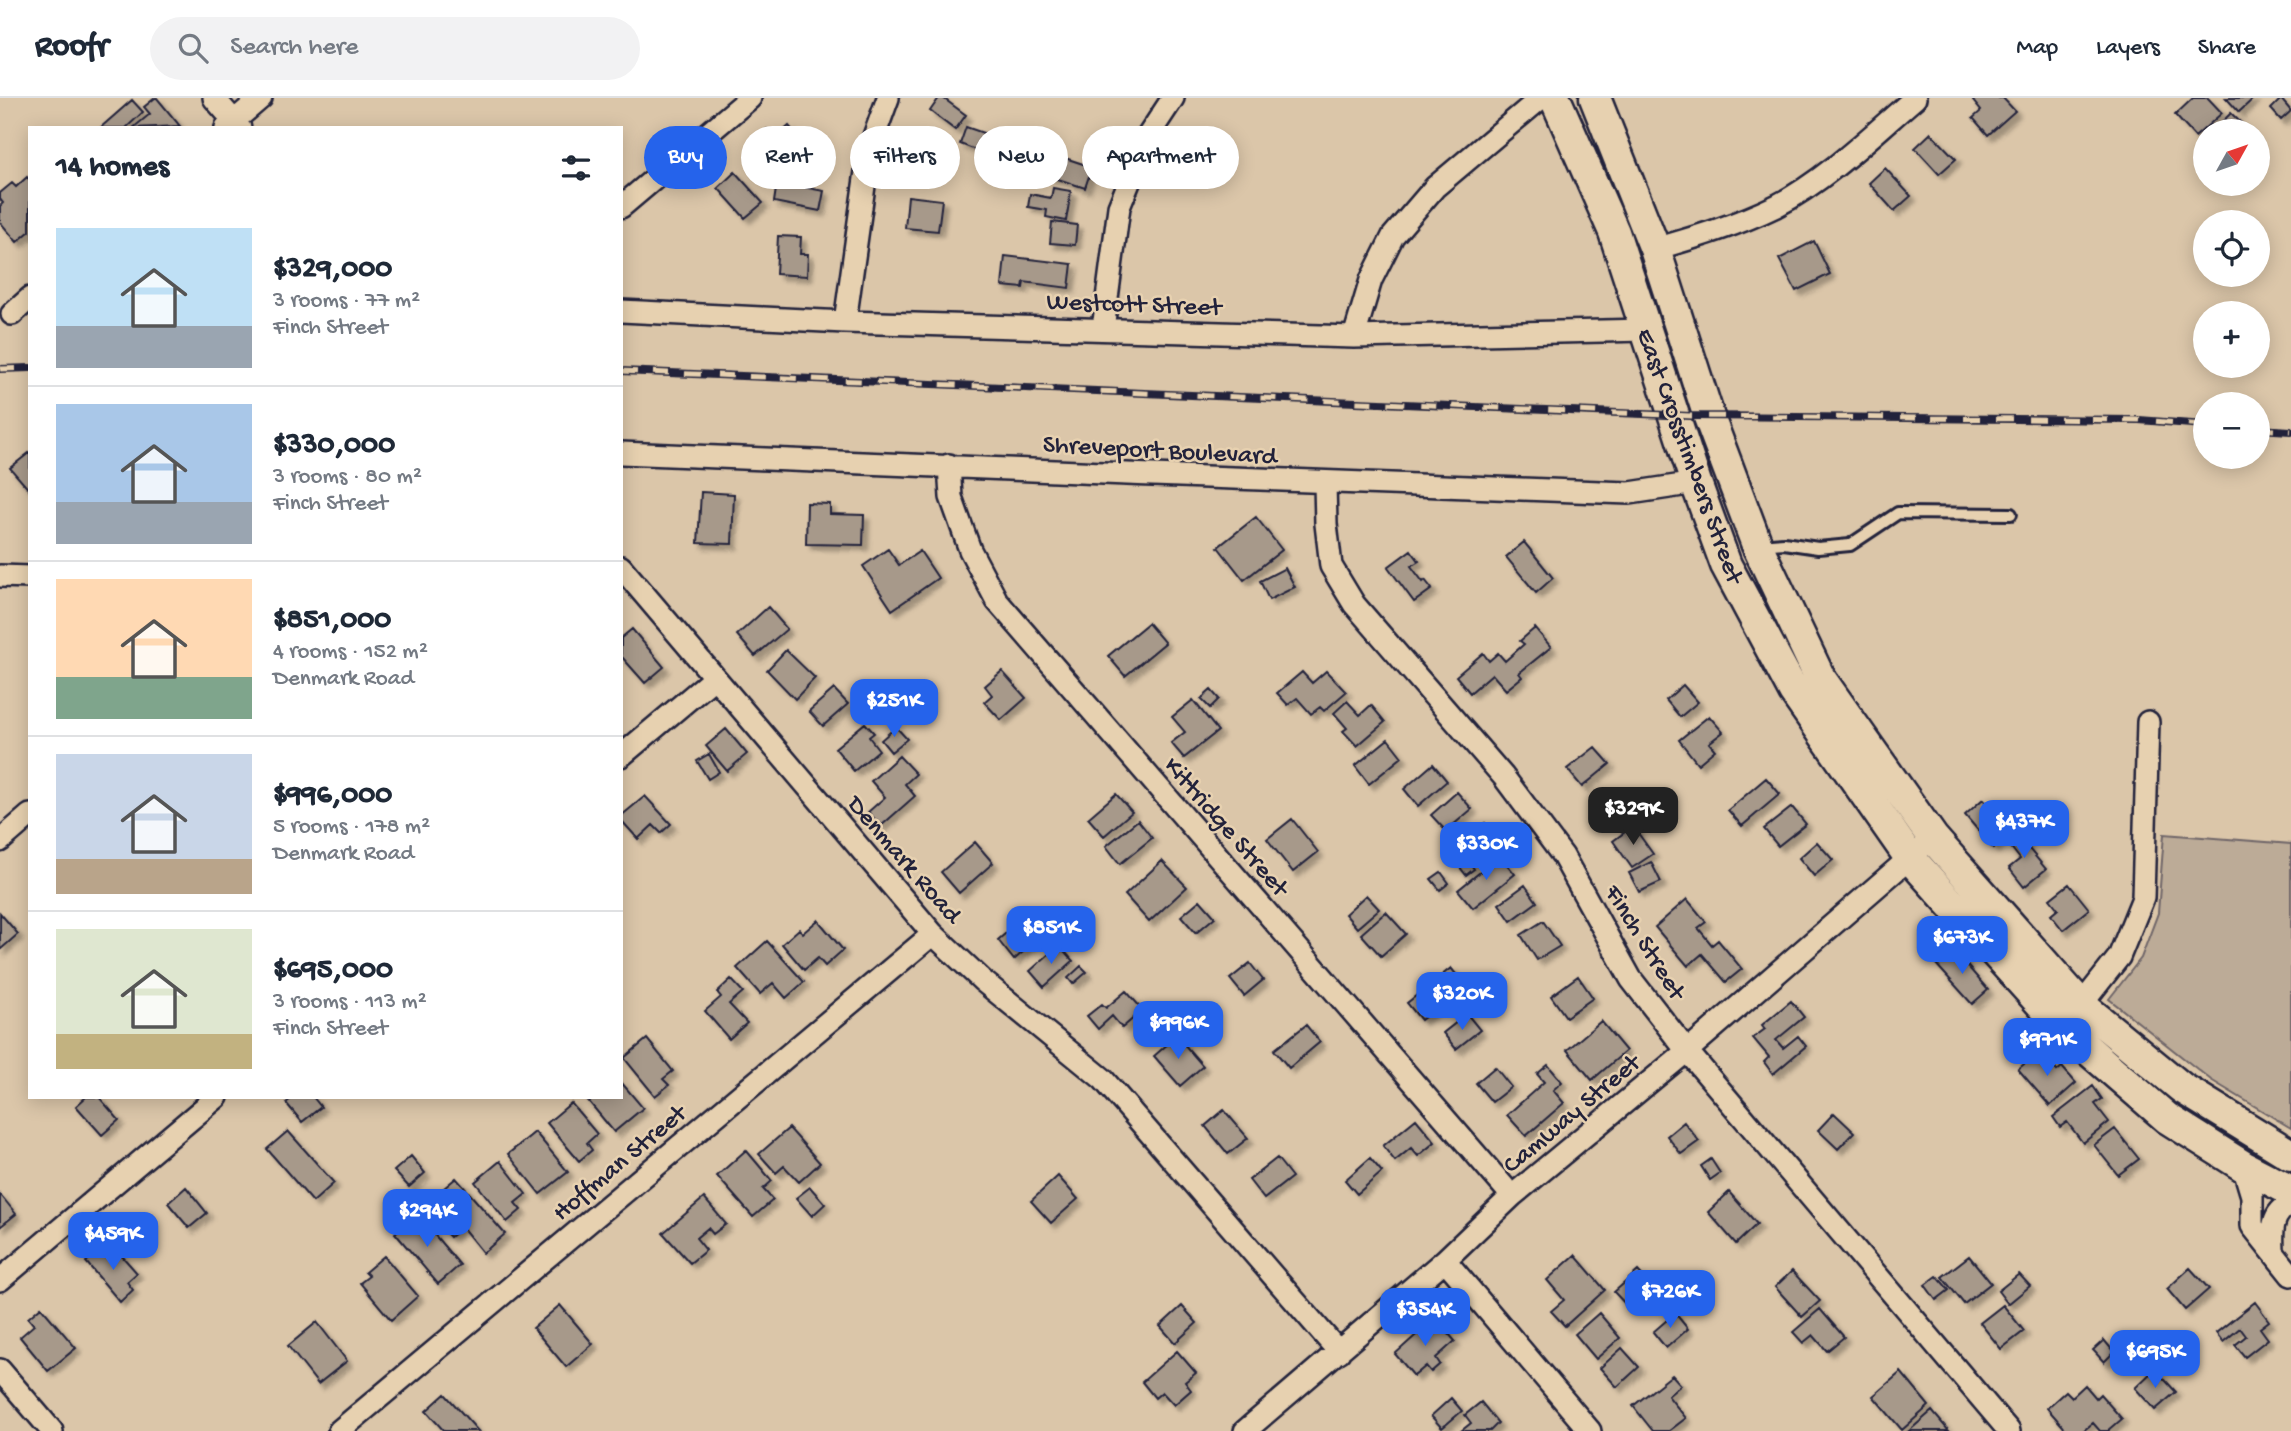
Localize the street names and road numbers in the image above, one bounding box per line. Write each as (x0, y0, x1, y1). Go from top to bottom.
street label: Westcott Street (1046, 288, 1224, 325)
street label: East Crosstimbers Street (1627, 325, 1749, 590)
street label: Shreveport Boulevard (1042, 431, 1279, 474)
street label: Kittridge Street (1156, 752, 1295, 906)
street label: Denmark Road (837, 789, 968, 933)
street label: Finch Street (1595, 879, 1692, 1009)
street label: Camway Street (1498, 1047, 1650, 1182)
street label: Hoffman Street (548, 1098, 696, 1229)

